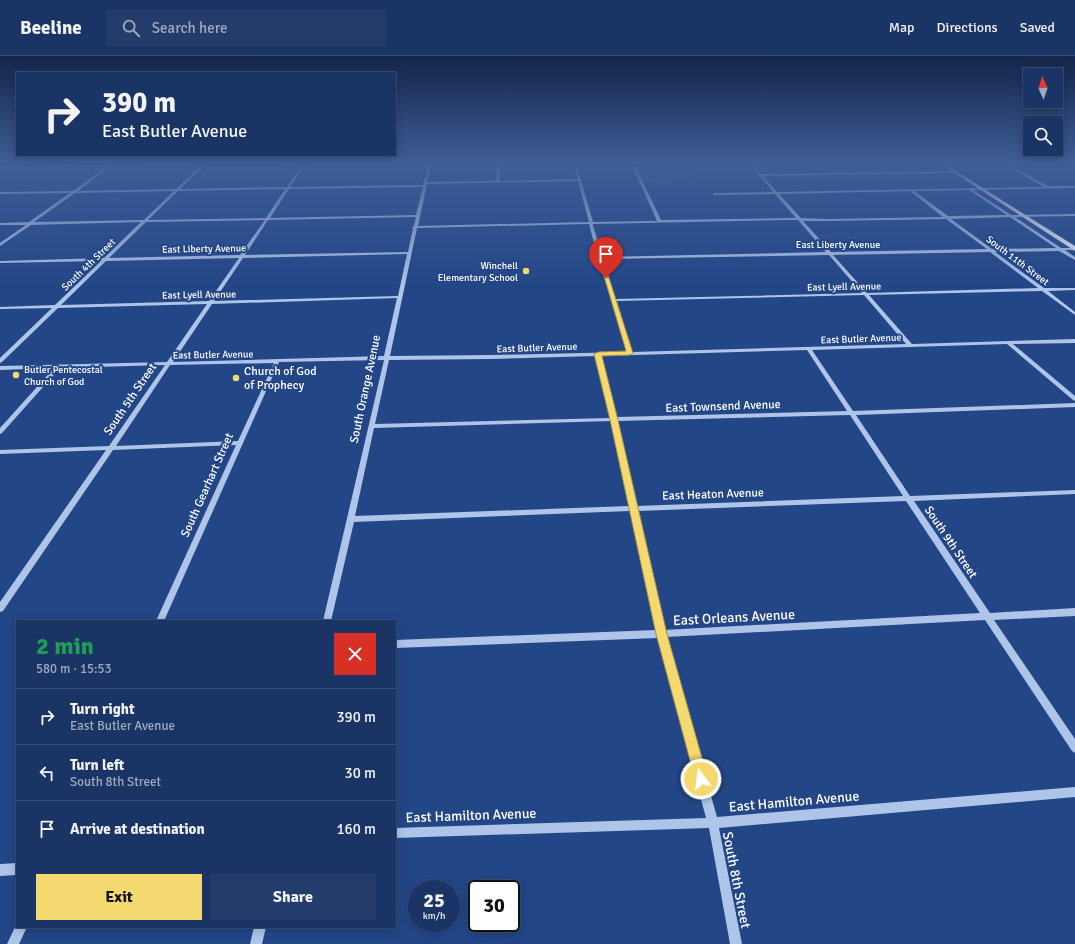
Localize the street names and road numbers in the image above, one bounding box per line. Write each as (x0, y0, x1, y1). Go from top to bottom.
street label: South 11th Street (984, 233, 1052, 289)
street label: South 4th Street (59, 236, 118, 293)
street label: East Liberty Avenue (796, 239, 880, 251)
street label: East Liberty Avenue (162, 242, 246, 256)
street label: East Lyell Avenue (807, 280, 881, 294)
street label: East Lyell Avenue (162, 288, 236, 302)
street label: East Butler Avenue (820, 332, 902, 346)
street label: South Orange Avenue (347, 334, 384, 445)
street label: East Butler Avenue (496, 341, 578, 355)
street label: East Butler Avenue (173, 348, 253, 362)
street label: South 5th Street (101, 360, 160, 438)
street label: East Townsend Avenue (665, 397, 781, 416)
street label: South Gearhart Street (178, 431, 237, 540)
street label: East Heaton Avenue (662, 485, 764, 504)
street label: South 9th Street (921, 503, 980, 581)
street label: East Orleans Avenue (673, 606, 795, 629)
street label: East Hamilton Avenue (728, 787, 860, 816)
street label: East Hamilton Avenue (405, 805, 537, 826)
street label: South 8th Street (719, 830, 754, 930)

